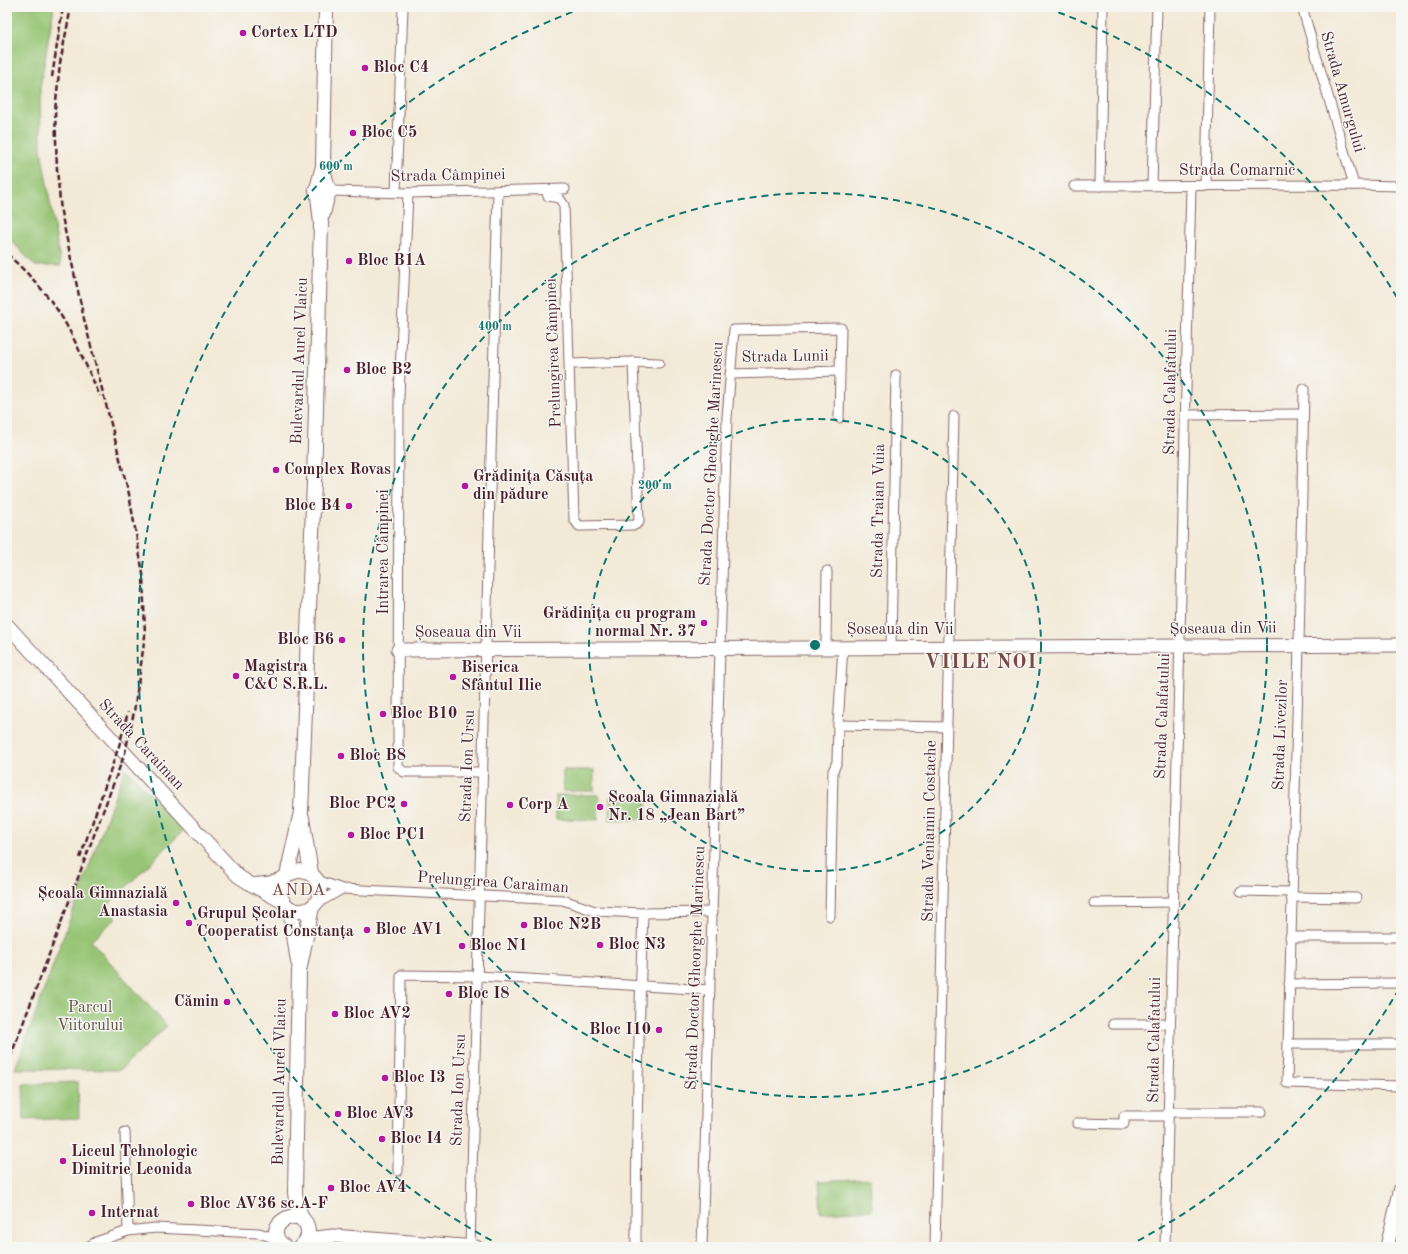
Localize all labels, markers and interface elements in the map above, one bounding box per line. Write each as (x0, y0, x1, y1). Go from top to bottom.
place label: Cortex LTD (251, 25, 338, 41)
marker: Cortex LTD (238, 28, 248, 38)
street label: Strada Amurgului (1317, 30, 1367, 154)
place label: Bloc C4 (373, 60, 429, 76)
marker: Bloc C4 (360, 63, 370, 73)
place label: Bloc C5 (361, 125, 417, 141)
marker: Bloc C5 (348, 128, 358, 138)
text: 600 m (319, 161, 353, 173)
street label: Strada Comarnic (1179, 163, 1295, 179)
street label: Strada Câmpinei (390, 167, 506, 185)
place label: Bloc B1A (357, 253, 426, 269)
marker: Bloc B1A (344, 256, 354, 266)
street label: Bulevardul Aurel Vlaicu (289, 277, 311, 445)
street label: Prelungirea Câmpinei (543, 278, 565, 428)
text: 400 m (478, 321, 512, 333)
street label: Strada Calafatului (1162, 329, 1180, 455)
street label: Strada Doctor Gheorghe Marinescu (698, 341, 726, 587)
street label: Strada Lunii (741, 348, 829, 366)
place label: Bloc B2 (355, 362, 412, 378)
marker: Bloc B2 (342, 365, 352, 375)
street label: Strada Traian Vuia (870, 444, 888, 578)
place label: Complex Rovas (284, 462, 391, 478)
marker: Complex Rovas (271, 465, 281, 475)
place label: Grădinița Căsuța din pădure (473, 469, 593, 503)
text: 200 m (638, 480, 672, 492)
marker: Grădinița Căsuța din pădure (460, 481, 470, 491)
street label: Intrarea Câmpinei (376, 489, 392, 615)
place label: Bloc B4 (284, 498, 341, 514)
marker: Bloc B4 (344, 501, 354, 511)
place label: Grădinița cu program normal Nr. 37 (543, 606, 696, 640)
marker: Grădinița cu program normal Nr. 37 (699, 618, 709, 628)
street label: Șoseaua din Vii (1169, 620, 1277, 639)
street label: Șoseaua din Vii (846, 622, 954, 639)
street label: Șoseaua din Vii (414, 625, 522, 642)
place label: Bloc B6 (277, 632, 334, 648)
marker: Bloc B6 (337, 635, 347, 645)
centre of rings (808, 638, 822, 652)
district label: VIILE NOI (925, 653, 1037, 673)
street label: Strada Calafatului (1153, 653, 1173, 779)
place label: Magistra C&C S.R.L. (244, 659, 328, 693)
place label: Biserica Sfântul Ilie (461, 660, 542, 694)
marker: Magistra C&C S.R.L. (231, 671, 241, 681)
marker: Biserica Sfântul Ilie (448, 672, 458, 682)
street label: Strada Livezilor (1271, 679, 1291, 791)
street label: Strada Caraiman (95, 697, 187, 794)
place label: Bloc B10 (391, 706, 457, 722)
marker: Bloc B10 (378, 709, 388, 719)
street label: Strada Ion Ursu (458, 709, 478, 823)
street label: Strada Veniamin Costache (920, 740, 940, 922)
place label: Bloc B8 (349, 748, 406, 764)
marker: Bloc B8 (336, 751, 346, 761)
place label: Școala Gimnazială Nr. 18 „Jean Bart” (608, 790, 745, 824)
place label: Bloc PC2 (329, 796, 396, 812)
place label: Corp A (518, 797, 569, 813)
marker: Bloc PC2 (399, 799, 409, 809)
marker: Corp A (505, 800, 515, 810)
marker: Școala Gimnazială Nr. 18 „Jean Bart” (595, 802, 605, 812)
place label: Bloc PC1 (359, 827, 426, 843)
marker: Bloc PC1 (346, 830, 356, 840)
street label: Strada Doctor Gheorghe Marinescu (684, 845, 708, 1091)
street label: Prelungirea Caraiman (417, 870, 570, 896)
district label: ANDA (271, 882, 327, 899)
place label: Școala Gimnazială Anastasia (38, 886, 168, 920)
marker: Școala Gimnazială Anastasia (171, 898, 181, 908)
place label: Grupul Școlar Cooperatist Constanța (197, 906, 354, 940)
place label: Bloc N2B (532, 917, 601, 933)
marker: Grupul Școlar Cooperatist Constanța (184, 918, 194, 928)
marker: Bloc N2B (519, 920, 529, 930)
place label: Bloc AV1 (375, 922, 443, 938)
marker: Bloc AV1 (362, 925, 372, 935)
place label: Bloc N3 (608, 937, 666, 953)
place label: Bloc N1 (470, 938, 528, 954)
marker: Bloc N3 (595, 940, 605, 950)
marker: Bloc N1 (457, 941, 467, 951)
street label: Strada Calafatului (1146, 977, 1164, 1103)
place label: Bloc I8 (457, 986, 510, 1002)
marker: Bloc I8 (444, 989, 454, 999)
place label: Cămin (174, 994, 219, 1010)
marker: Cămin (222, 997, 232, 1007)
street label: Bulevardul Aurel Vlaicu (271, 998, 289, 1166)
park label: Parcul Viitorului (57, 1000, 123, 1034)
place label: Bloc AV2 (343, 1006, 411, 1022)
marker: Bloc AV2 (330, 1009, 340, 1019)
place label: Bloc I10 (589, 1022, 651, 1038)
marker: Bloc I10 (654, 1025, 664, 1035)
street label: Strada Ion Ursu (449, 1033, 469, 1147)
place label: Bloc I3 (393, 1070, 446, 1086)
marker: Bloc I3 (380, 1073, 390, 1083)
place label: Bloc AV3 (346, 1106, 414, 1122)
marker: Bloc AV3 (333, 1109, 343, 1119)
place label: Bloc I4 (390, 1131, 443, 1147)
marker: Bloc I4 (377, 1134, 387, 1144)
place label: Liceul Tehnologic Dimitrie Leonida (71, 1144, 198, 1178)
marker: Liceul Tehnologic Dimitrie Leonida (58, 1156, 68, 1166)
place label: Bloc AV4 (339, 1180, 407, 1196)
marker: Bloc AV4 (326, 1183, 336, 1193)
place label: Bloc AV36 sc.A-F (199, 1196, 328, 1212)
marker: Bloc AV36 sc.A-F (186, 1199, 196, 1209)
place label: Internat (100, 1205, 159, 1221)
marker: Internat (87, 1208, 97, 1218)

